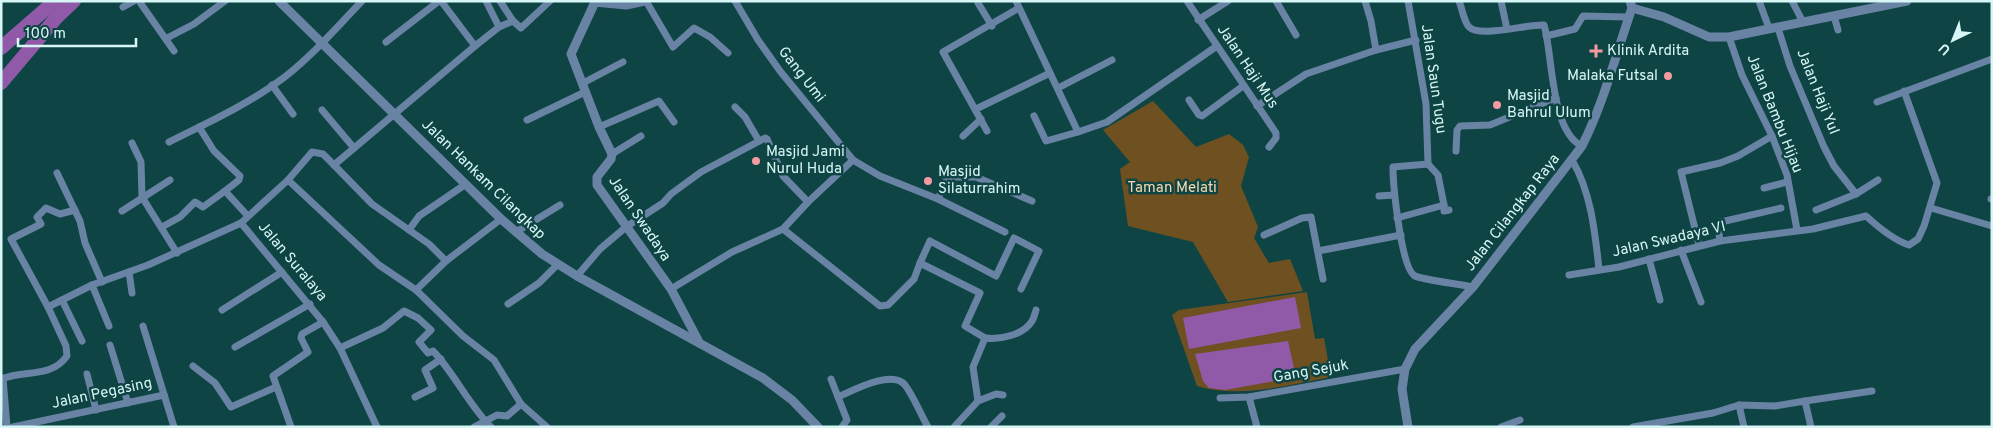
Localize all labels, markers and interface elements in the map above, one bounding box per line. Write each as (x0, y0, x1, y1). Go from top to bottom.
scale bar (18, 15, 135, 47)
north arrow (1928, 15, 1978, 65)
street label: Jalan Haji Mus (1212, 21, 1282, 113)
street label: Jalan Saun Tugu (1416, 23, 1450, 135)
text: 100 m (25, 25, 66, 44)
text: U (1936, 39, 1955, 58)
place label: Klinik Ardita (1607, 42, 1689, 61)
street label: Gang Umi (773, 43, 829, 107)
marker: Klinik Ardita (1589, 44, 1603, 58)
street label: Jalan Haji Yul (1791, 47, 1843, 137)
street label: Jalan Bambu Hijau (1742, 52, 1806, 176)
place label: Malaka Futsal (1567, 67, 1658, 86)
marker: Malaka Futsal (1662, 70, 1674, 82)
place label: Masjid Bahrul Ulum (1507, 87, 1591, 123)
marker: Masjid Bahrul Ulum (1491, 99, 1503, 111)
street label: Jalan Hankam Cilangkap (417, 116, 549, 244)
place label: Masjid Jami Nurul Huda (766, 143, 845, 179)
street label: Jalan Cilangkap Raya (1461, 151, 1565, 275)
marker: Masjid Jami Nurul Huda (750, 155, 762, 167)
place label: Masjid Silaturrahim (938, 163, 1020, 199)
street label: Jalan Swadaya (603, 173, 675, 265)
marker: Masjid Silaturrahim (922, 175, 934, 187)
park label: Taman Melati (1127, 179, 1217, 198)
street label: Jalan Suralaya (253, 218, 331, 306)
street label: Jalan Swadaya VI (1610, 218, 1728, 262)
street label: Gang Sejuk (1272, 356, 1350, 388)
street label: Jalan Pegasing (50, 374, 154, 414)

